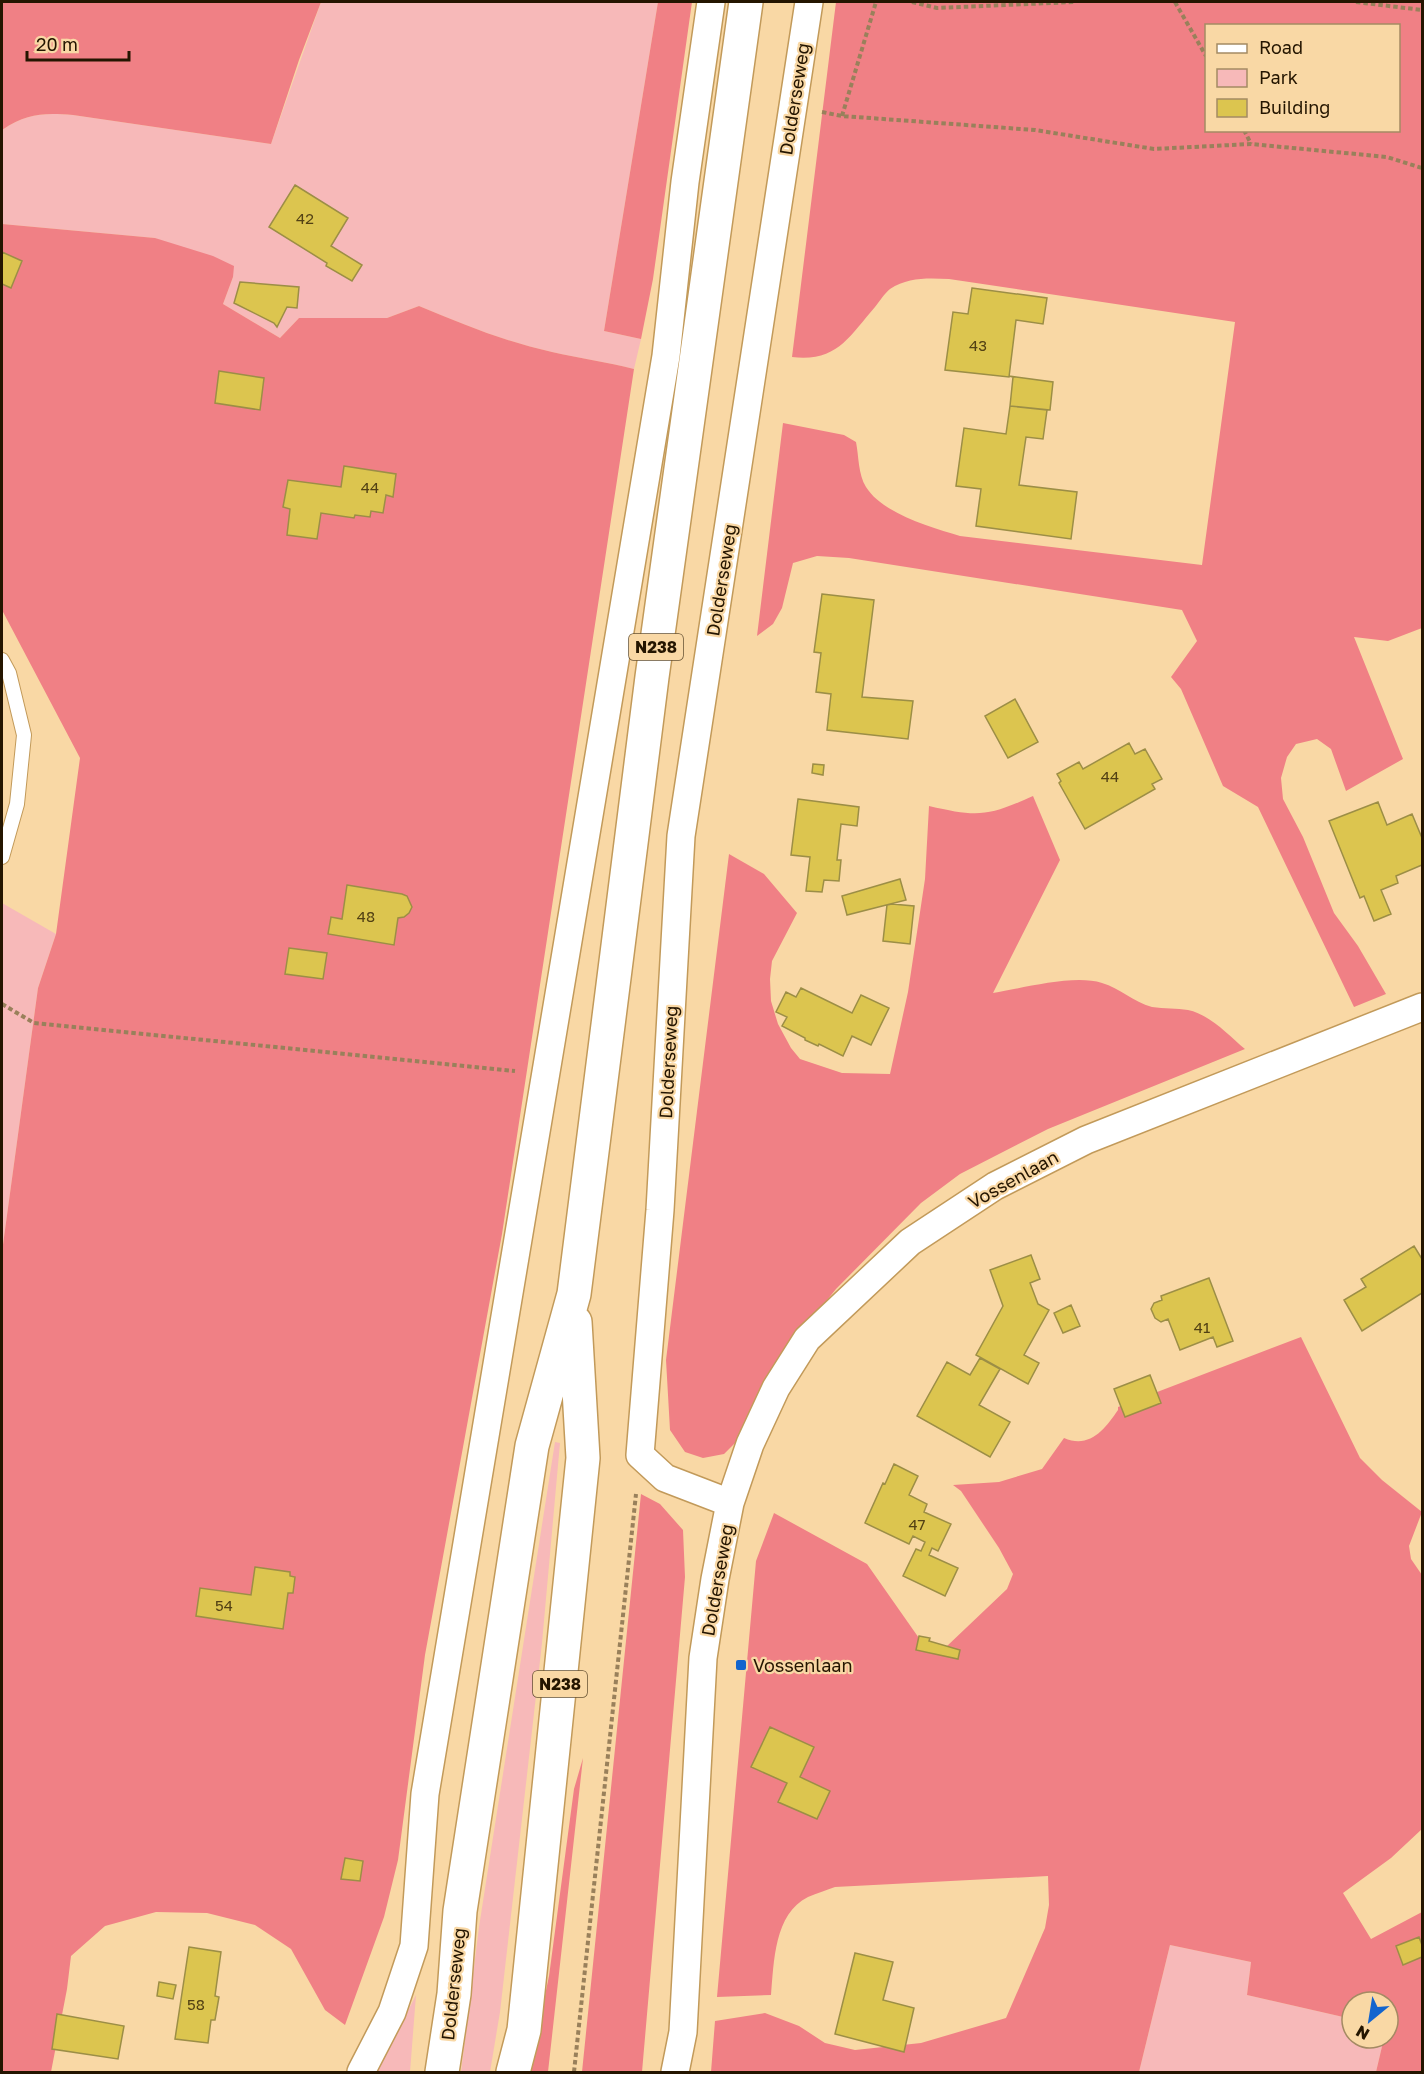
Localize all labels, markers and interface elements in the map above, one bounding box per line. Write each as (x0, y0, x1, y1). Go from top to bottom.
scale bar (27, 24, 129, 62)
legend (1205, 24, 1400, 132)
text: 20 m (36, 33, 78, 55)
text: Road (1259, 36, 1303, 58)
street label: Dolderseweg (774, 41, 814, 157)
text: Park (1259, 66, 1298, 88)
text: Building (1259, 96, 1330, 118)
house number: 42 (296, 209, 314, 227)
house number: 43 (969, 336, 987, 354)
house number: 44 (361, 478, 379, 496)
street label: Dolderseweg (701, 522, 741, 638)
road number: N238 (629, 634, 683, 660)
house number: 44 (1101, 767, 1119, 785)
house number: 48 (357, 907, 375, 925)
street label: Dolderseweg (654, 1005, 682, 1119)
street label: Vossenlaan (964, 1145, 1062, 1213)
house number: 41 (1194, 1318, 1210, 1336)
house number: 47 (908, 1515, 926, 1533)
street label: Dolderseweg (696, 1522, 738, 1638)
house number: 54 (215, 1596, 233, 1614)
place label: Vossenlaan (753, 1654, 853, 1676)
marker: Vossenlaan (734, 1658, 748, 1672)
road number: N238 (533, 1671, 587, 1697)
street label: Dolderseweg (436, 1927, 470, 2041)
north arrow (1340, 1990, 1400, 2050)
house number: 58 (187, 1995, 205, 2013)
text: N (1352, 2021, 1373, 2045)

